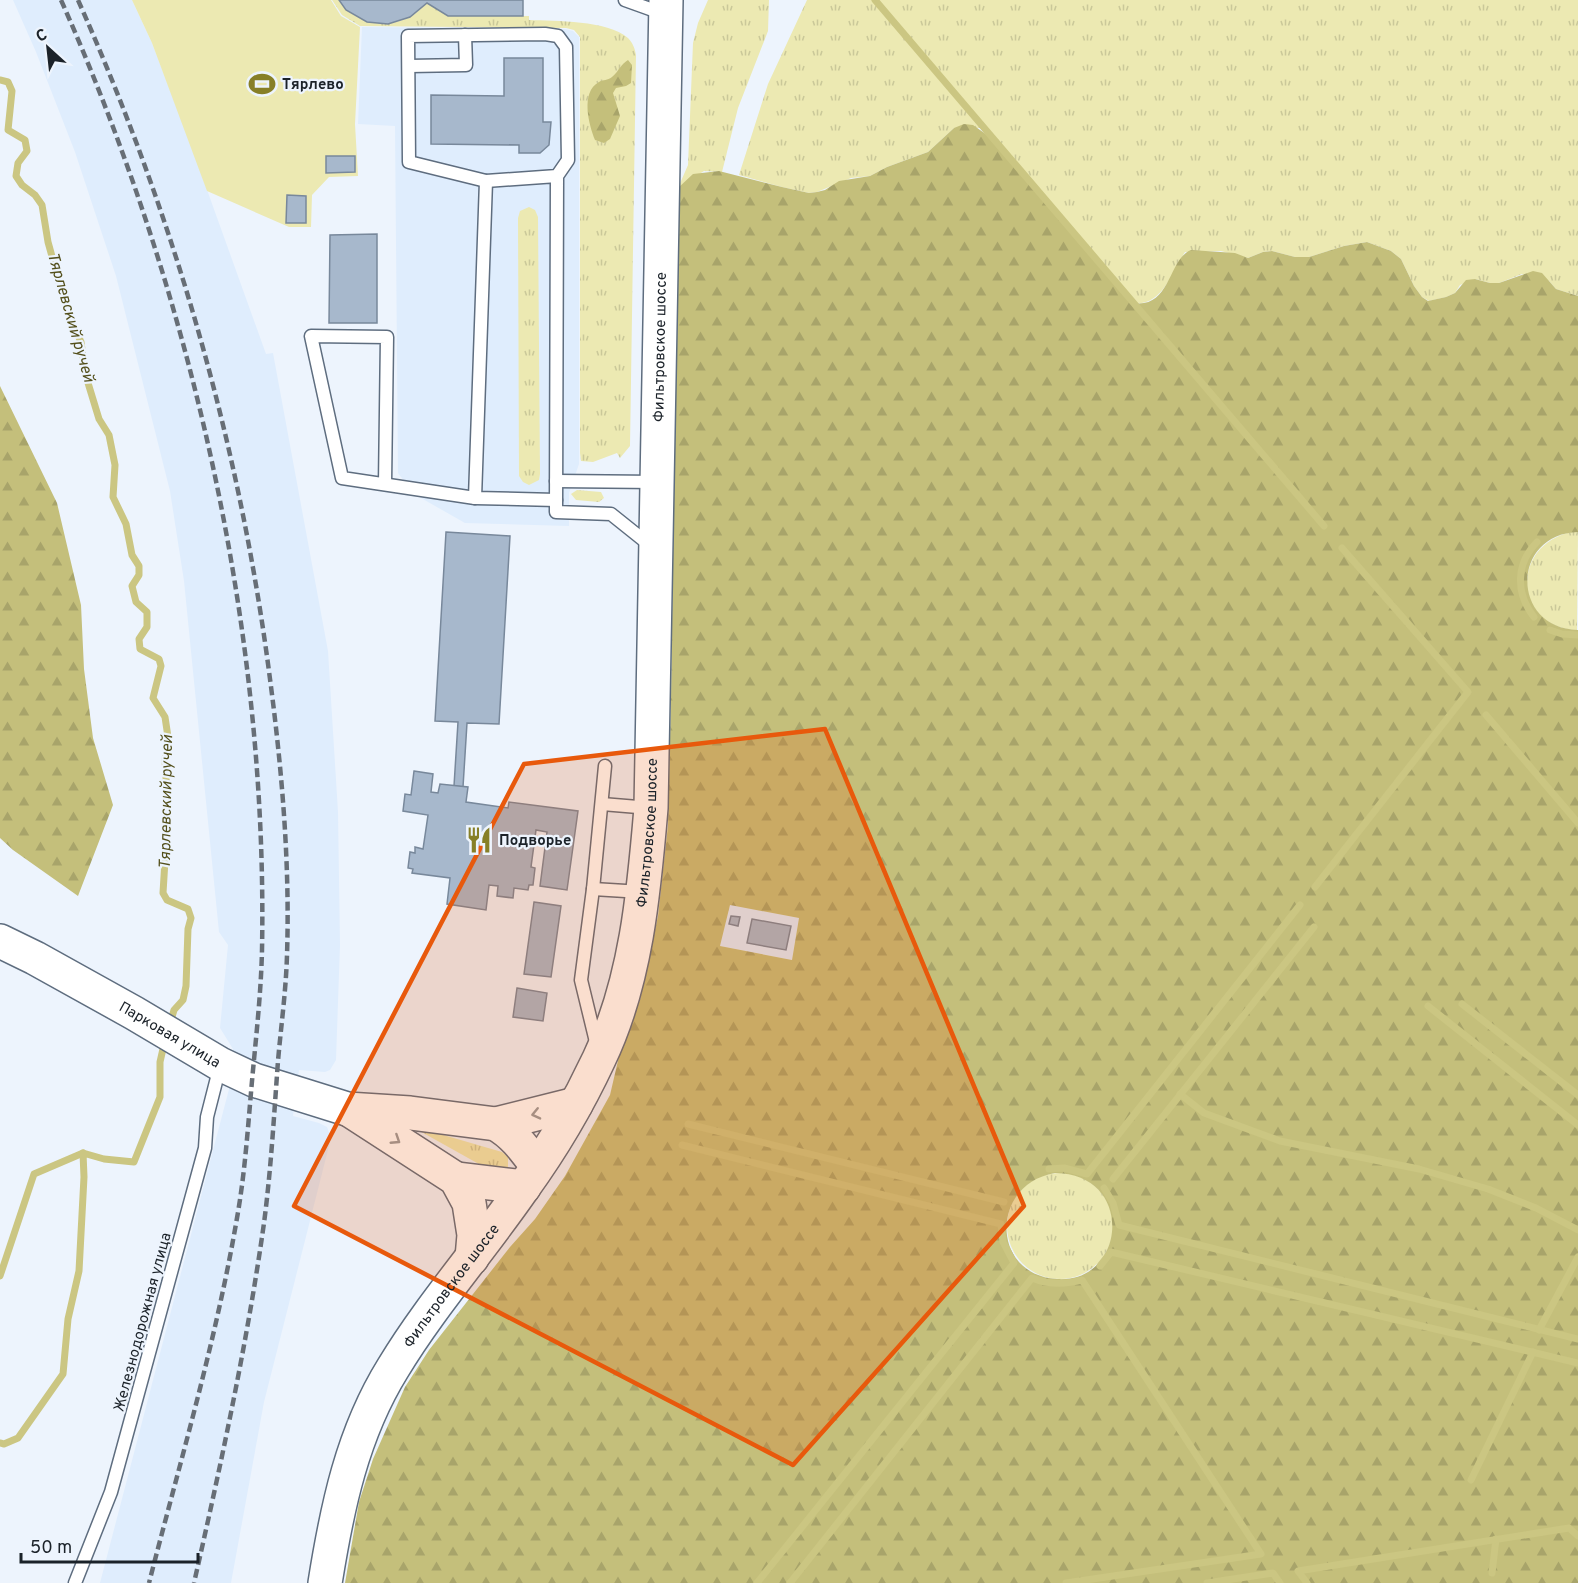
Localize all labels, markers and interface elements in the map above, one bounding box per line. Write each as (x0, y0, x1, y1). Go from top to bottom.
north arrow (18, 18, 78, 78)
text: С (33, 25, 51, 48)
sports icon: Тярлево (247, 69, 277, 99)
place label: Тярлево (282, 76, 344, 95)
water label: Тярлевский ручей (42, 250, 98, 386)
street label: Фильтровское шоссе (650, 272, 672, 422)
water label: Тярлевский ручей (156, 734, 178, 869)
street label: Фильтровское шоссе (633, 758, 663, 909)
restaurant icon: Подворье (464, 825, 494, 855)
place label: Подворье (499, 832, 571, 851)
street label: Парковая улица (115, 998, 223, 1073)
one-way arrow (531, 1106, 541, 1119)
one-way arrow (390, 1133, 401, 1144)
street label: Фильтровское шоссе (400, 1221, 505, 1352)
street label: Железнодорожная улица (110, 1231, 177, 1414)
scale bar (21, 1526, 198, 1564)
text: 50 m (30, 1537, 72, 1560)

